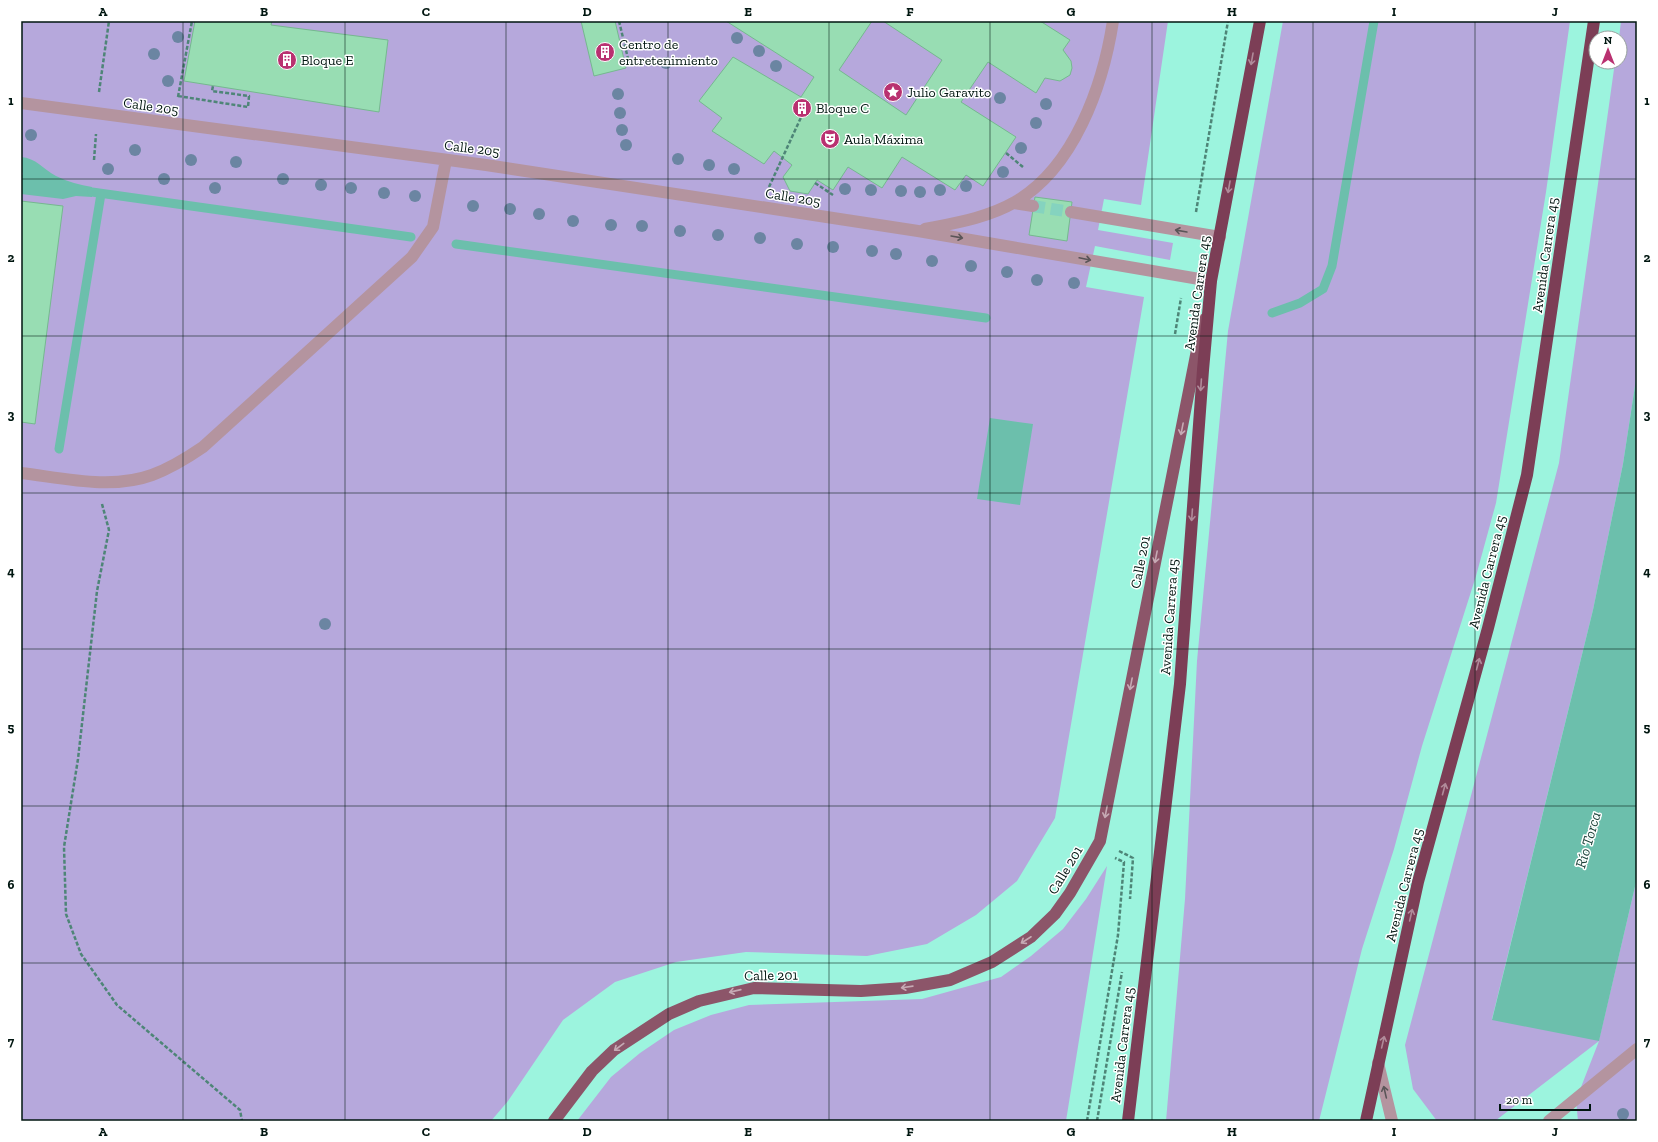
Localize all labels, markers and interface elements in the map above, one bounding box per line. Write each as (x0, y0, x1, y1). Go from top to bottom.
text: A (99, 4, 108, 19)
text: B (260, 4, 268, 19)
text: C (422, 4, 430, 19)
text: D (582, 4, 592, 19)
text: E (744, 4, 752, 19)
text: F (906, 4, 914, 19)
text: G (1067, 4, 1076, 19)
text: H (1227, 4, 1237, 19)
text: I (1392, 4, 1397, 19)
text: J (1552, 4, 1558, 19)
north arrow (1588, 30, 1628, 70)
text: N (1604, 34, 1613, 47)
place label: Centro de entretenimiento (619, 36, 718, 69)
building icon: Centro de entretenimiento (594, 41, 616, 63)
building icon: Bloque E (276, 49, 298, 71)
place label: Bloque E (301, 52, 354, 69)
one-way arrow (1248, 52, 1256, 65)
place icon: Julio Garavito (882, 81, 904, 103)
place label: Julio Garavito (907, 84, 991, 101)
text: 1 (8, 93, 14, 108)
text: 1 (1644, 93, 1650, 108)
street label: Calle 205 (122, 94, 180, 119)
building icon: Bloque C (791, 97, 813, 119)
place label: Bloque C (816, 100, 869, 117)
theatre icon: Aula Máxima (819, 128, 841, 150)
place label: Aula Máxima (844, 131, 924, 148)
street label: Calle 205 (443, 137, 501, 160)
one-way arrow (1225, 180, 1233, 193)
street label: Calle 205 (764, 185, 822, 210)
street label: Avenida Carrera 45 (1529, 196, 1562, 314)
one-way arrow (1175, 227, 1188, 235)
one-way arrow (950, 233, 963, 241)
street label: Avenida Carrera 45 (1181, 234, 1214, 352)
text: 2 (8, 250, 15, 265)
text: 2 (1644, 250, 1651, 265)
one-way arrow (1078, 255, 1091, 263)
one-way arrow (1198, 378, 1205, 391)
text: 3 (8, 407, 15, 422)
text: 3 (1644, 407, 1651, 422)
one-way arrow (1177, 422, 1185, 435)
one-way arrow (1188, 508, 1195, 521)
street label: Avenida Carrera 45 (1465, 514, 1510, 631)
street label: Calle 201 (1127, 534, 1154, 590)
one-way arrow (1152, 550, 1160, 563)
street label: Avenida Carrera 45 (1157, 559, 1182, 676)
text: 4 (7, 564, 15, 579)
text: 4 (1643, 564, 1651, 579)
one-way arrow (1475, 658, 1483, 671)
one-way arrow (1126, 677, 1134, 690)
text: 5 (8, 720, 15, 735)
text: 5 (1644, 720, 1651, 735)
one-way arrow (1441, 783, 1448, 796)
one-way arrow (1101, 805, 1109, 818)
water label: Río Torca (1571, 810, 1605, 870)
street label: Avenida Carrera 45 (1382, 827, 1427, 944)
street label: Calle 201 (1044, 842, 1087, 898)
text: 6 (8, 877, 15, 892)
text: 6 (1644, 877, 1651, 892)
one-way arrow (1407, 909, 1415, 922)
one-way arrow (1021, 936, 1032, 944)
street label: Calle 201 (744, 967, 799, 984)
one-way arrow (900, 983, 913, 991)
street label: Avenida Carrera 45 (1107, 986, 1138, 1104)
one-way arrow (729, 988, 742, 996)
text: 7 (8, 1034, 15, 1049)
text: 7 (1644, 1034, 1651, 1049)
one-way arrow (1379, 1036, 1387, 1049)
one-way arrow (613, 1042, 624, 1051)
one-way arrow (1380, 1086, 1388, 1099)
scale bar (1500, 1086, 1590, 1112)
text: 20 m (1506, 1093, 1533, 1107)
text: A (99, 1124, 108, 1139)
text: B (260, 1124, 268, 1139)
text: C (422, 1124, 430, 1139)
text: D (582, 1124, 592, 1139)
text: E (744, 1124, 752, 1139)
text: F (906, 1124, 914, 1139)
text: G (1067, 1124, 1076, 1139)
text: H (1227, 1124, 1237, 1139)
text: I (1392, 1124, 1397, 1139)
text: J (1552, 1124, 1558, 1139)

